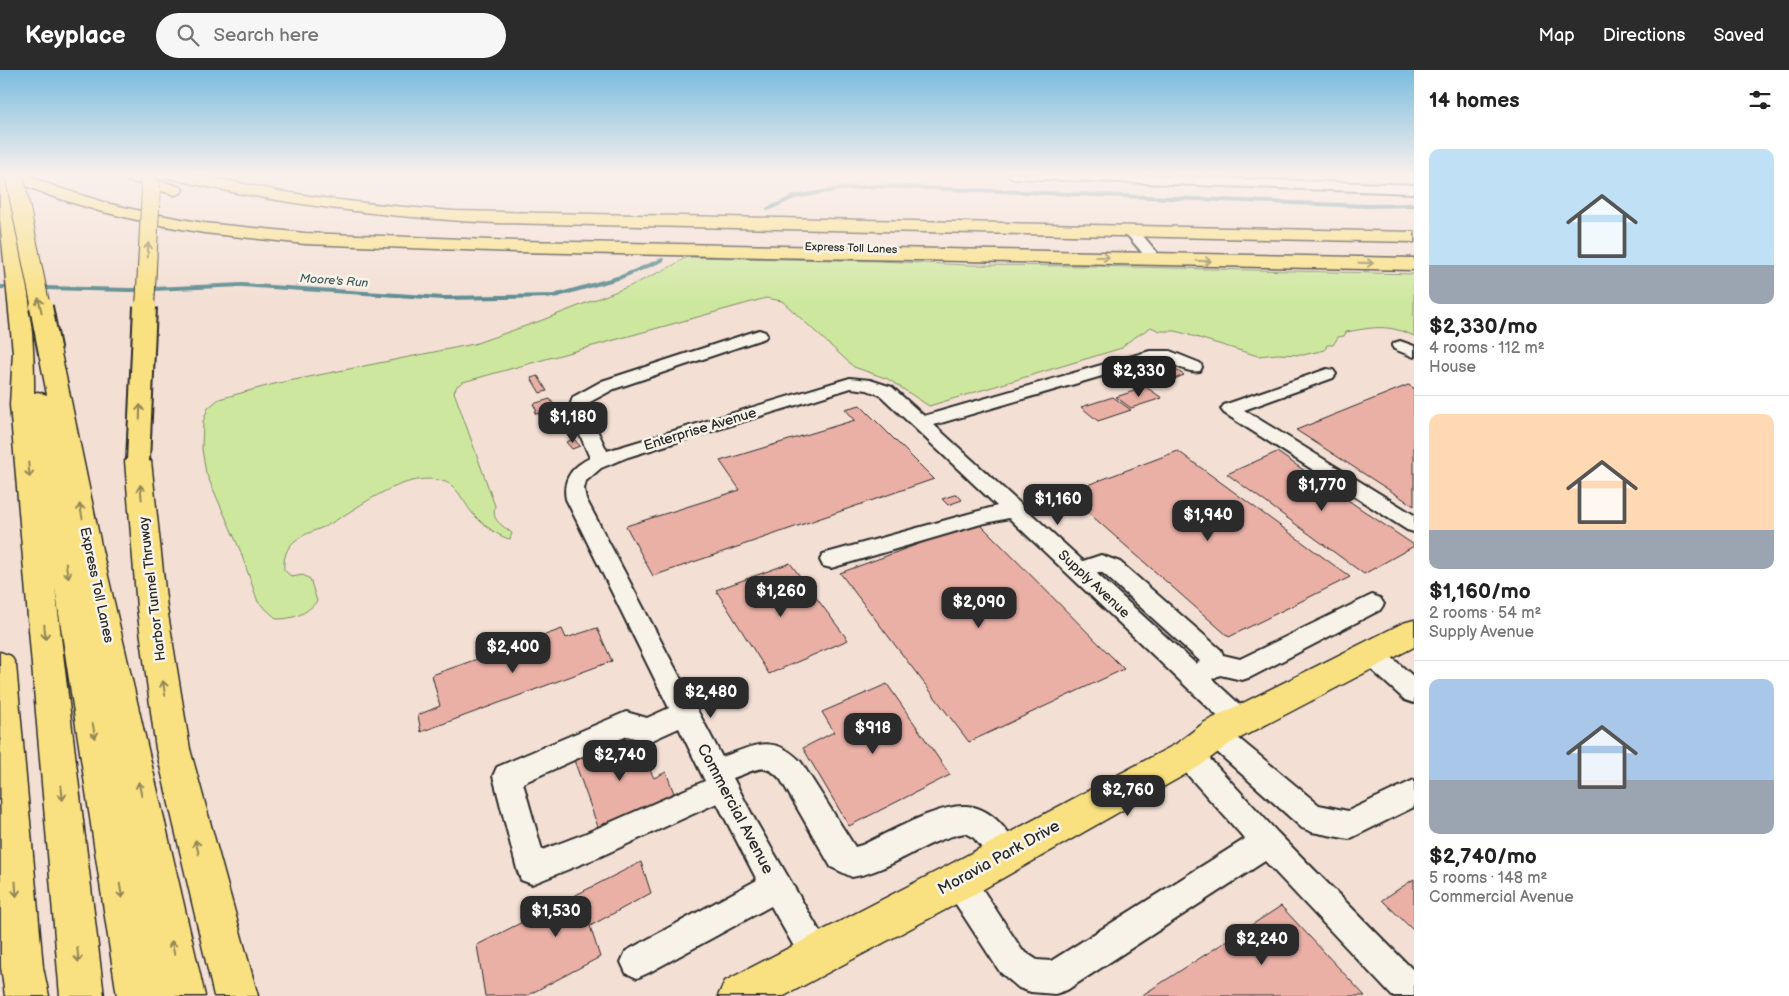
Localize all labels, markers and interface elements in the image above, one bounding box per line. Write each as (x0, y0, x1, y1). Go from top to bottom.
search box (156, 13, 506, 58)
text: Keyplace (25, 21, 126, 50)
icon: search (174, 21, 202, 49)
text: Search here (214, 24, 319, 47)
text: Map (1539, 25, 1575, 46)
text: Directions (1603, 25, 1685, 46)
text: Saved (1713, 25, 1764, 46)
icon: filters (1746, 86, 1774, 114)
text: 14 homes (1429, 88, 1520, 113)
icon: home (1557, 181, 1647, 271)
street label: Express Toll Lanes (805, 240, 898, 256)
one-way arrow (144, 242, 153, 258)
one-way arrow (1094, 253, 1110, 262)
one-way arrow (1195, 256, 1211, 266)
one-way arrow (1358, 258, 1374, 268)
water label: Moore's Run (299, 271, 369, 291)
one-way arrow (35, 298, 45, 314)
text: $2,330/mo (1429, 314, 1537, 339)
text: 4 rooms · 112 m² (1429, 339, 1545, 358)
pin: $2,330 (1098, 356, 1180, 398)
text: House (1429, 358, 1476, 377)
text: $2,330 (1113, 362, 1165, 381)
pin: $1,180 (532, 402, 614, 444)
one-way arrow (136, 404, 145, 420)
street label: Enterprise Avenue (642, 404, 758, 454)
text: $1,180 (549, 408, 597, 427)
icon: home (1557, 447, 1647, 537)
one-way arrow (24, 462, 34, 478)
pin: $1,770 (1281, 470, 1363, 512)
text: $1,770 (1298, 476, 1346, 495)
pin: $1,160 (1017, 484, 1099, 526)
one-way arrow (137, 485, 146, 501)
text: $1,160 (1034, 490, 1082, 509)
pin: $1,940 (1167, 500, 1249, 542)
one-way arrow (75, 503, 85, 519)
text: $1,940 (1183, 506, 1233, 525)
street label: Harbor Tunnel Thruway (135, 515, 169, 662)
street label: Express Toll Lanes (76, 526, 118, 644)
street label: Supply Avenue (1055, 546, 1133, 622)
one-way arrow (63, 562, 73, 578)
pin: $1,260 (740, 576, 822, 618)
text: $1,160/mo (1429, 579, 1531, 604)
text: $1,260 (756, 582, 806, 601)
pin: $2,090 (938, 586, 1020, 629)
text: $2,090 (953, 593, 1006, 612)
text: 2 rooms · 54 m² (1429, 604, 1541, 623)
one-way arrow (40, 623, 50, 639)
text: Supply Avenue (1429, 623, 1534, 642)
pin: $2,400 (472, 632, 554, 674)
text: $2,400 (486, 638, 540, 657)
pin: $2,480 (670, 676, 752, 719)
one-way arrow (159, 681, 169, 697)
text: $2,480 (685, 683, 737, 702)
pin: $918 (843, 712, 903, 755)
icon: home (1557, 712, 1647, 802)
text: $918 (855, 719, 891, 738)
one-way arrow (90, 723, 100, 739)
pin: $2,740 (579, 740, 661, 782)
street label: Commercial Avenue (693, 741, 778, 878)
text: $2,740 (594, 746, 646, 765)
pin: $2,760 (1087, 774, 1169, 817)
text: $2,760 (1102, 781, 1154, 800)
one-way arrow (134, 782, 144, 798)
one-way arrow (57, 785, 67, 801)
street label: Moravia Park Drive (935, 816, 1064, 899)
one-way arrow (192, 840, 202, 856)
text: $2,740/mo (1429, 844, 1537, 869)
text: 5 rooms · 148 m² (1429, 869, 1547, 888)
one-way arrow (12, 880, 21, 896)
one-way arrow (117, 883, 127, 899)
text: Commercial Avenue (1429, 888, 1574, 907)
pin: $1,530 (515, 896, 597, 938)
text: $1,530 (531, 902, 581, 921)
pin: $2,240 (1221, 924, 1303, 966)
text: $2,240 (1236, 930, 1288, 949)
one-way arrow (168, 941, 177, 957)
one-way arrow (73, 947, 83, 963)

